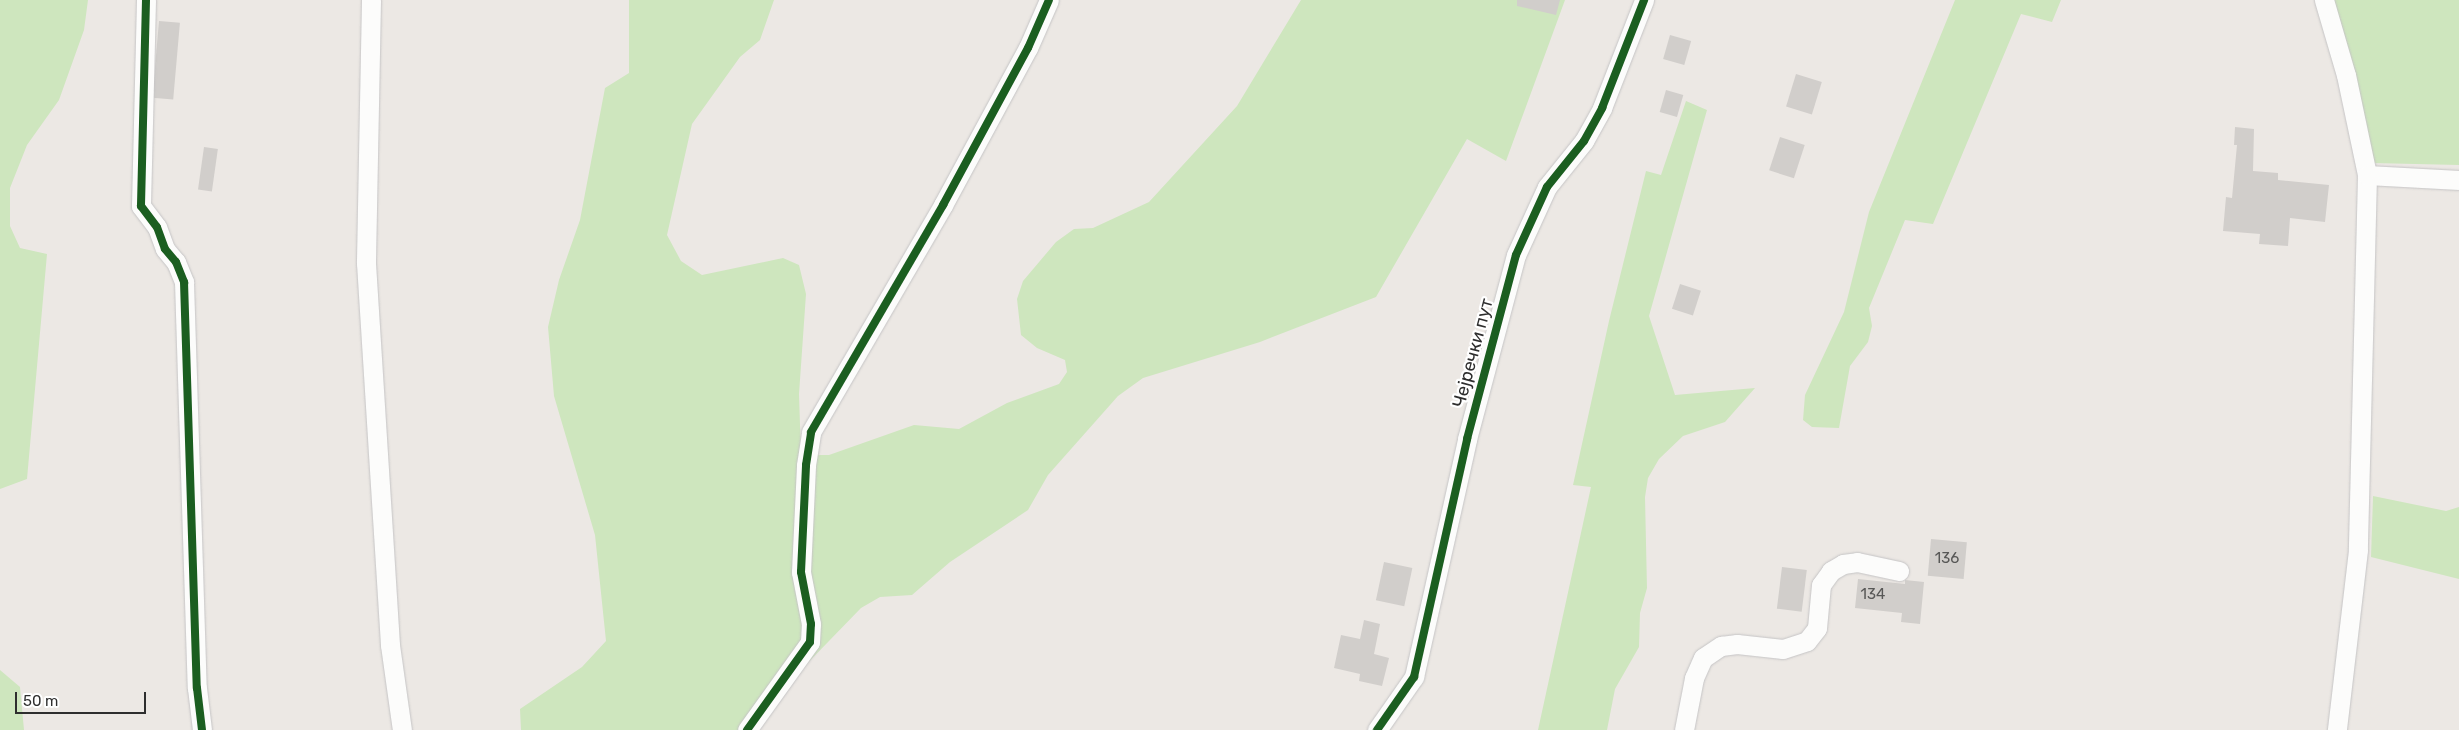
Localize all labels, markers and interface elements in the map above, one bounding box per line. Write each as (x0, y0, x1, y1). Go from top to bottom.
street label: Чејречки пут (1448, 296, 1498, 410)
house number: 136 (1935, 550, 1959, 568)
house number: 134 (1861, 586, 1885, 604)
scale bar (18, 682, 149, 714)
text: 50 m (23, 692, 58, 710)

